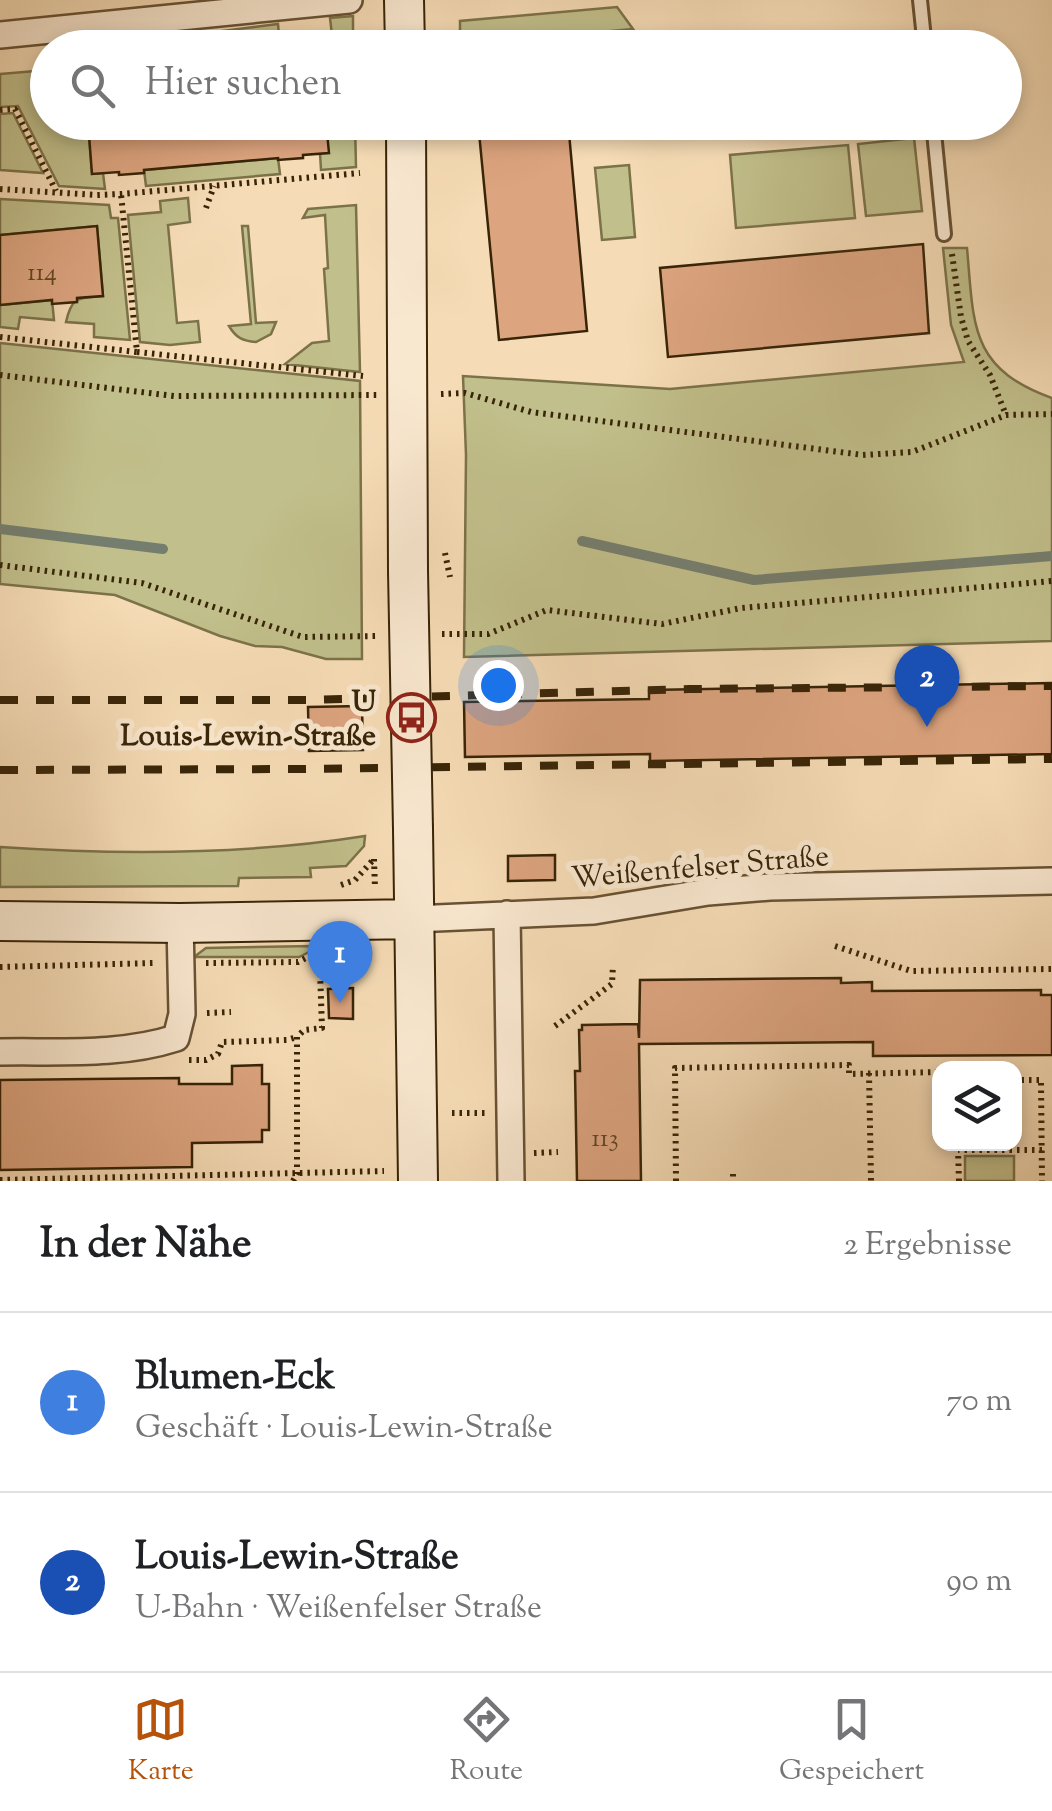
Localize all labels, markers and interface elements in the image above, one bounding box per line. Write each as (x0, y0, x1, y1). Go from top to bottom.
search box (30, 30, 1022, 140)
icon: search (65, 58, 120, 113)
text: Hier suchen (145, 58, 342, 112)
house number: 114 (27, 256, 57, 292)
pin: 2 (894, 644, 960, 727)
your location (473, 660, 524, 711)
place label: U Louis-Lewin-Straße (120, 682, 377, 759)
bus stop icon: U Louis-Lewin-Straße (385, 692, 437, 744)
street label: Weißenfelser Straße (569, 836, 831, 901)
pin: 1 (308, 920, 372, 1003)
map controls (932, 1061, 1022, 1151)
button: layers (932, 1061, 1022, 1151)
house number: 113 (591, 1122, 619, 1158)
text: In der Nähe (40, 1216, 252, 1276)
text: 2 Ergebnisse (843, 1223, 1012, 1269)
text: Blumen-Eck (135, 1352, 335, 1406)
text: 1 (67, 1379, 78, 1425)
text: 70 m (946, 1379, 1012, 1425)
text: Geschäft · Louis-Lewin-Straße (135, 1406, 553, 1452)
text: Louis-Lewin-Straße (135, 1532, 459, 1586)
text: 2 (65, 1559, 80, 1605)
text: 90 m (946, 1559, 1012, 1605)
text: U-Bahn · Weißenfelser Straße (135, 1586, 542, 1632)
tab: Karte (128, 1692, 194, 1792)
tab: Route (450, 1692, 523, 1792)
tab: Gespeichert (779, 1692, 924, 1792)

